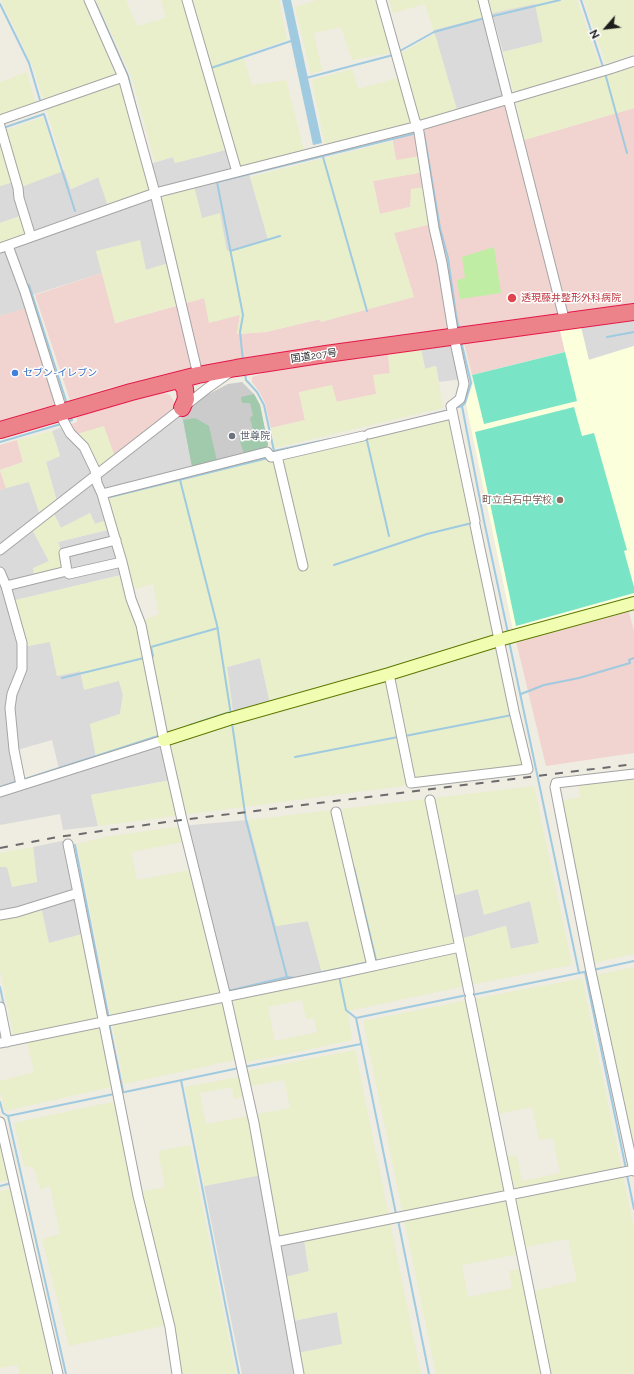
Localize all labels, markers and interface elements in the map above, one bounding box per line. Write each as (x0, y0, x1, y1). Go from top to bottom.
north arrow (586, 8, 626, 48)
text: N (587, 27, 603, 41)
marker: 透現藤井整形外科病院 (506, 292, 518, 304)
place label: 透現藤井整形外科病院 (521, 292, 621, 304)
street label: 国道207号 (290, 347, 338, 365)
place label: セブン-イレブン (23, 367, 97, 379)
marker: セブン-イレブン (10, 368, 20, 378)
place label: 世尊院 (240, 430, 270, 442)
marker: 世尊院 (227, 431, 237, 441)
place label: 町立白石中学校 (482, 494, 552, 506)
marker: 町立白石中学校 (555, 495, 565, 505)

